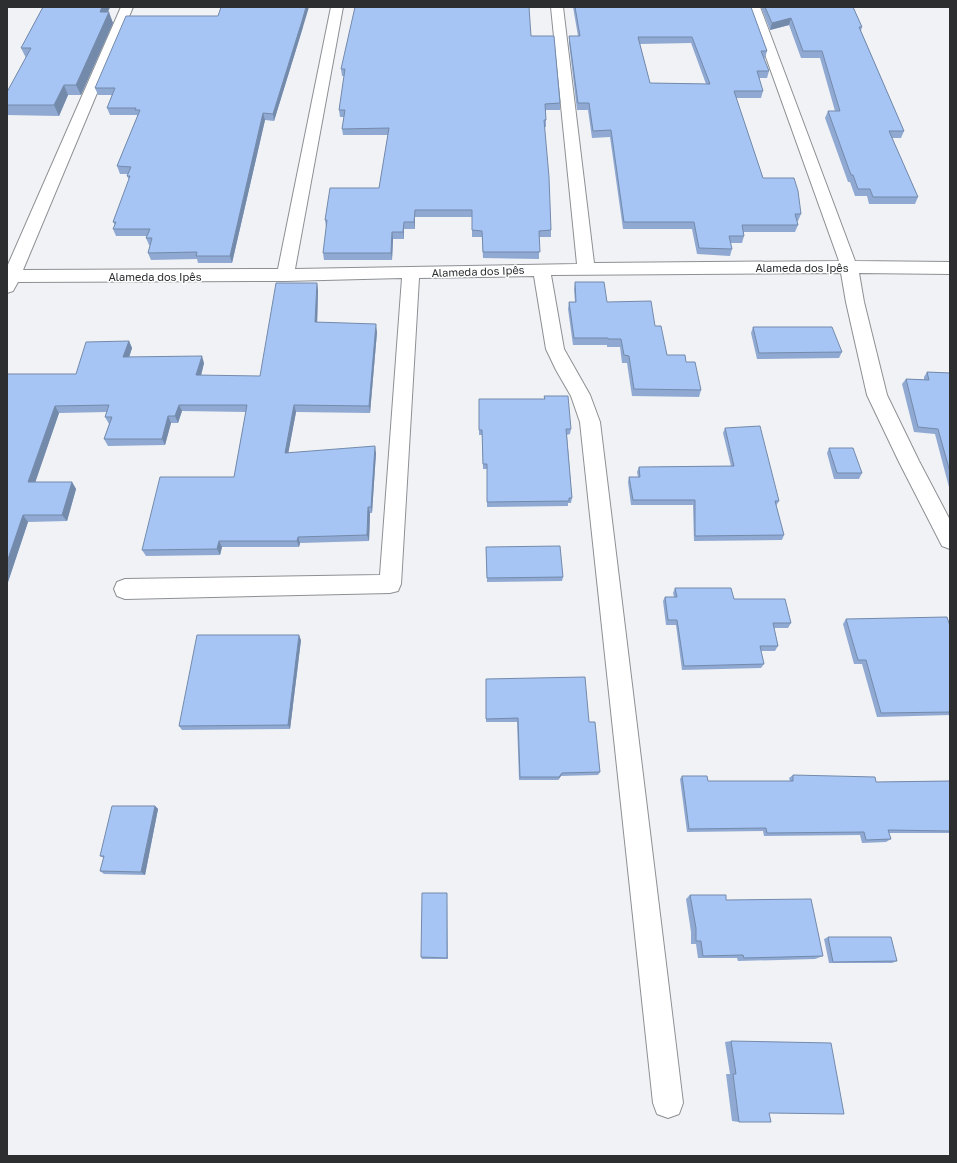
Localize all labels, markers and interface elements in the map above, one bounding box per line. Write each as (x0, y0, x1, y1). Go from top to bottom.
street label: Alameda dos Ipês (755, 261, 849, 274)
street label: Alameda dos Ipês (431, 263, 525, 279)
street label: Alameda dos Ipês (108, 270, 202, 283)

